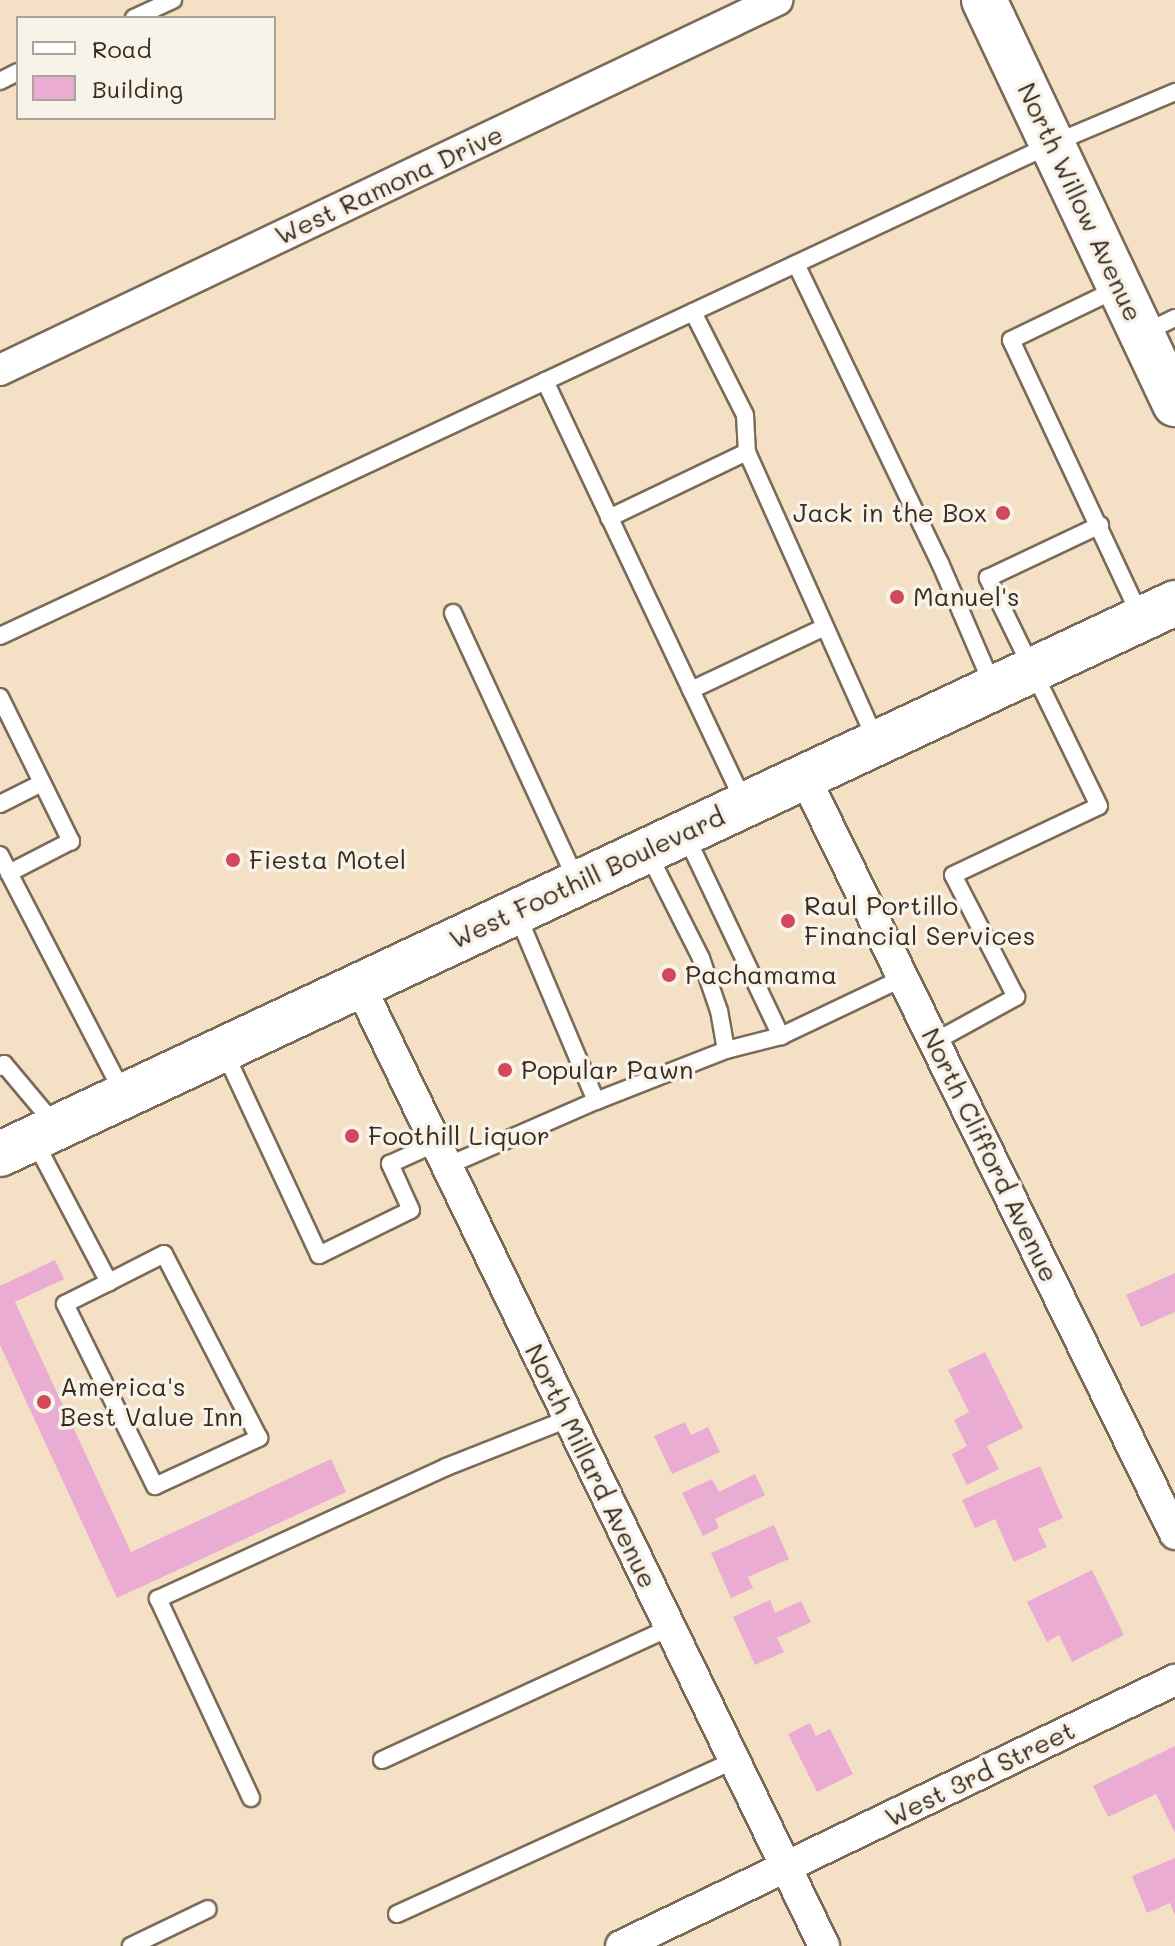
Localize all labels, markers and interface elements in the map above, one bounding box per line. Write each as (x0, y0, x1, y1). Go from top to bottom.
legend (16, 16, 276, 120)
text: Road (92, 33, 152, 64)
text: Building (92, 73, 183, 104)
street label: North Willow Avenue (1011, 78, 1149, 326)
street label: West Ramona Drive (270, 118, 508, 252)
place label: Jack in the Box (793, 497, 987, 529)
marker: Jack in the Box (994, 504, 1012, 522)
place label: Manuel's (913, 581, 1020, 613)
marker: Manuel's (888, 588, 906, 606)
street label: West Foothill Boulevard (444, 800, 730, 956)
place label: Fiesta Motel (249, 844, 406, 876)
marker: Fiesta Motel (224, 851, 242, 869)
place label: Raul Portillo Financial Services (804, 890, 1035, 952)
marker: Raul Portillo Financial Services (779, 912, 797, 930)
place label: Pachamama (685, 959, 837, 991)
marker: Pachamama (660, 966, 678, 984)
street label: North Clifford Avenue (915, 1023, 1065, 1287)
place label: Popular Pawn (521, 1054, 693, 1086)
marker: Popular Pawn (496, 1061, 514, 1079)
place label: Foothill Liquor (368, 1120, 550, 1152)
marker: Foothill Liquor (343, 1127, 361, 1145)
street label: North Millard Avenue (518, 1339, 664, 1593)
place label: America's Best Value Inn (60, 1371, 243, 1432)
marker: America's Best Value Inn (35, 1393, 53, 1411)
street label: West 3rd Street (880, 1715, 1080, 1833)

